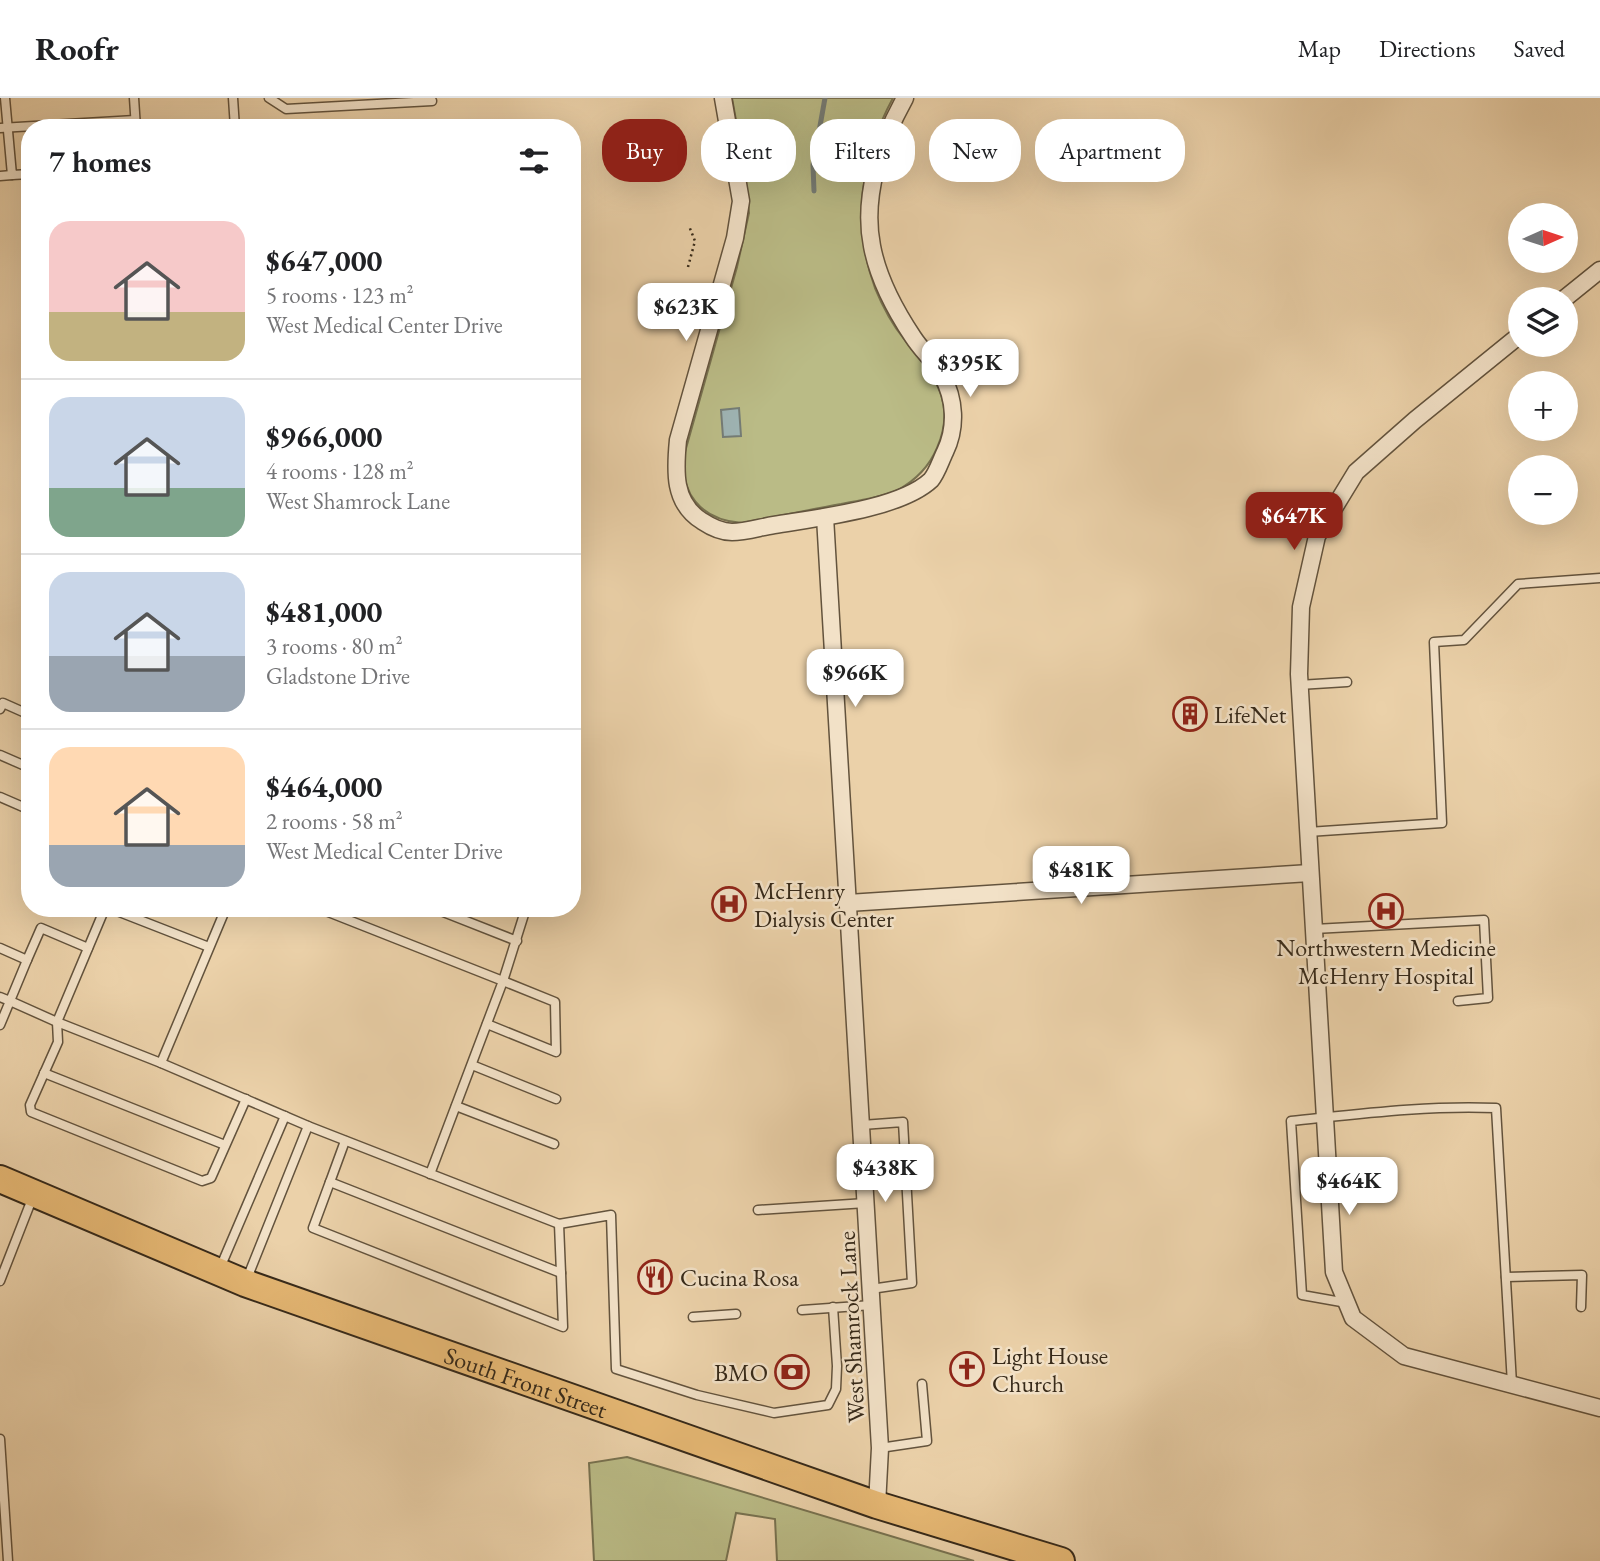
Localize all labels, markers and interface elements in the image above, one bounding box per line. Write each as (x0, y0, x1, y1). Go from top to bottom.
text: Roofr (35, 27, 119, 70)
text: Map (1298, 33, 1341, 64)
text: Directions (1379, 33, 1476, 64)
text: Saved (1514, 33, 1565, 64)
chip: Buy (602, 119, 687, 182)
chip: Rent (701, 119, 796, 182)
chip: Filters (810, 119, 915, 182)
chip: New (929, 119, 1021, 182)
chip: Apartment (1035, 119, 1185, 182)
text: 7 homes (49, 142, 151, 181)
icon: filters (515, 142, 553, 180)
north arrow (1508, 203, 1578, 273)
map controls (1508, 203, 1578, 525)
text: $647,000 (266, 241, 382, 280)
icon: home (105, 249, 189, 333)
text: 5 rooms · 123 m² (266, 280, 414, 310)
pin: $623K (637, 284, 735, 343)
button: layers (1508, 287, 1578, 357)
text: $623K (654, 291, 718, 321)
text: West Medical Center Drive (266, 310, 503, 340)
pin: $395K (921, 340, 1019, 399)
text: $395K (938, 347, 1002, 377)
button: + (1508, 371, 1578, 441)
text: $966,000 (266, 417, 382, 456)
icon: home (105, 425, 189, 509)
button: − (1508, 455, 1578, 525)
text: 4 rooms · 128 m² (266, 456, 414, 486)
text: West Shamrock Lane (266, 486, 450, 516)
pin: $647K (1245, 492, 1343, 552)
text: $647K (1262, 500, 1326, 530)
text: $481,000 (266, 592, 382, 631)
icon: home (105, 600, 189, 684)
text: 3 rooms · 80 m² (266, 631, 403, 661)
pin: $966K (806, 650, 904, 709)
text: $966K (823, 657, 887, 687)
text: Gladstone Drive (266, 661, 410, 691)
building icon: LifeNet (1171, 695, 1209, 733)
place label: LifeNet (1214, 699, 1287, 730)
text: $464,000 (266, 767, 382, 806)
icon: home (105, 775, 189, 859)
text: 2 rooms · 58 m² (266, 806, 403, 836)
text: West Medical Center Drive (266, 836, 503, 866)
pin: $481K (1032, 846, 1130, 906)
text: $481K (1049, 854, 1113, 884)
place label: McHenry Dialysis Center (754, 875, 894, 934)
hospital icon: McHenry Dialysis Center (710, 885, 748, 923)
hospital icon: Northwestern Medicine McHenry Hospital (1367, 892, 1405, 930)
place label: Northwestern Medicine McHenry Hospital (1276, 932, 1496, 991)
pin: $438K (836, 1144, 934, 1204)
text: $438K (853, 1152, 917, 1182)
pin: $464K (1300, 1158, 1398, 1217)
text: $464K (1317, 1165, 1381, 1195)
street label: West Shamrock Lane (830, 1230, 872, 1424)
restaurant icon: Cucina Rosa (636, 1258, 674, 1296)
place label: Cucina Rosa (680, 1262, 799, 1293)
street label: South Front Street (440, 1339, 612, 1425)
place label: Light House Church (992, 1340, 1108, 1399)
church icon: Light House Church (948, 1350, 986, 1388)
bank icon: BMO (773, 1353, 811, 1391)
place label: BMO (714, 1357, 768, 1388)

